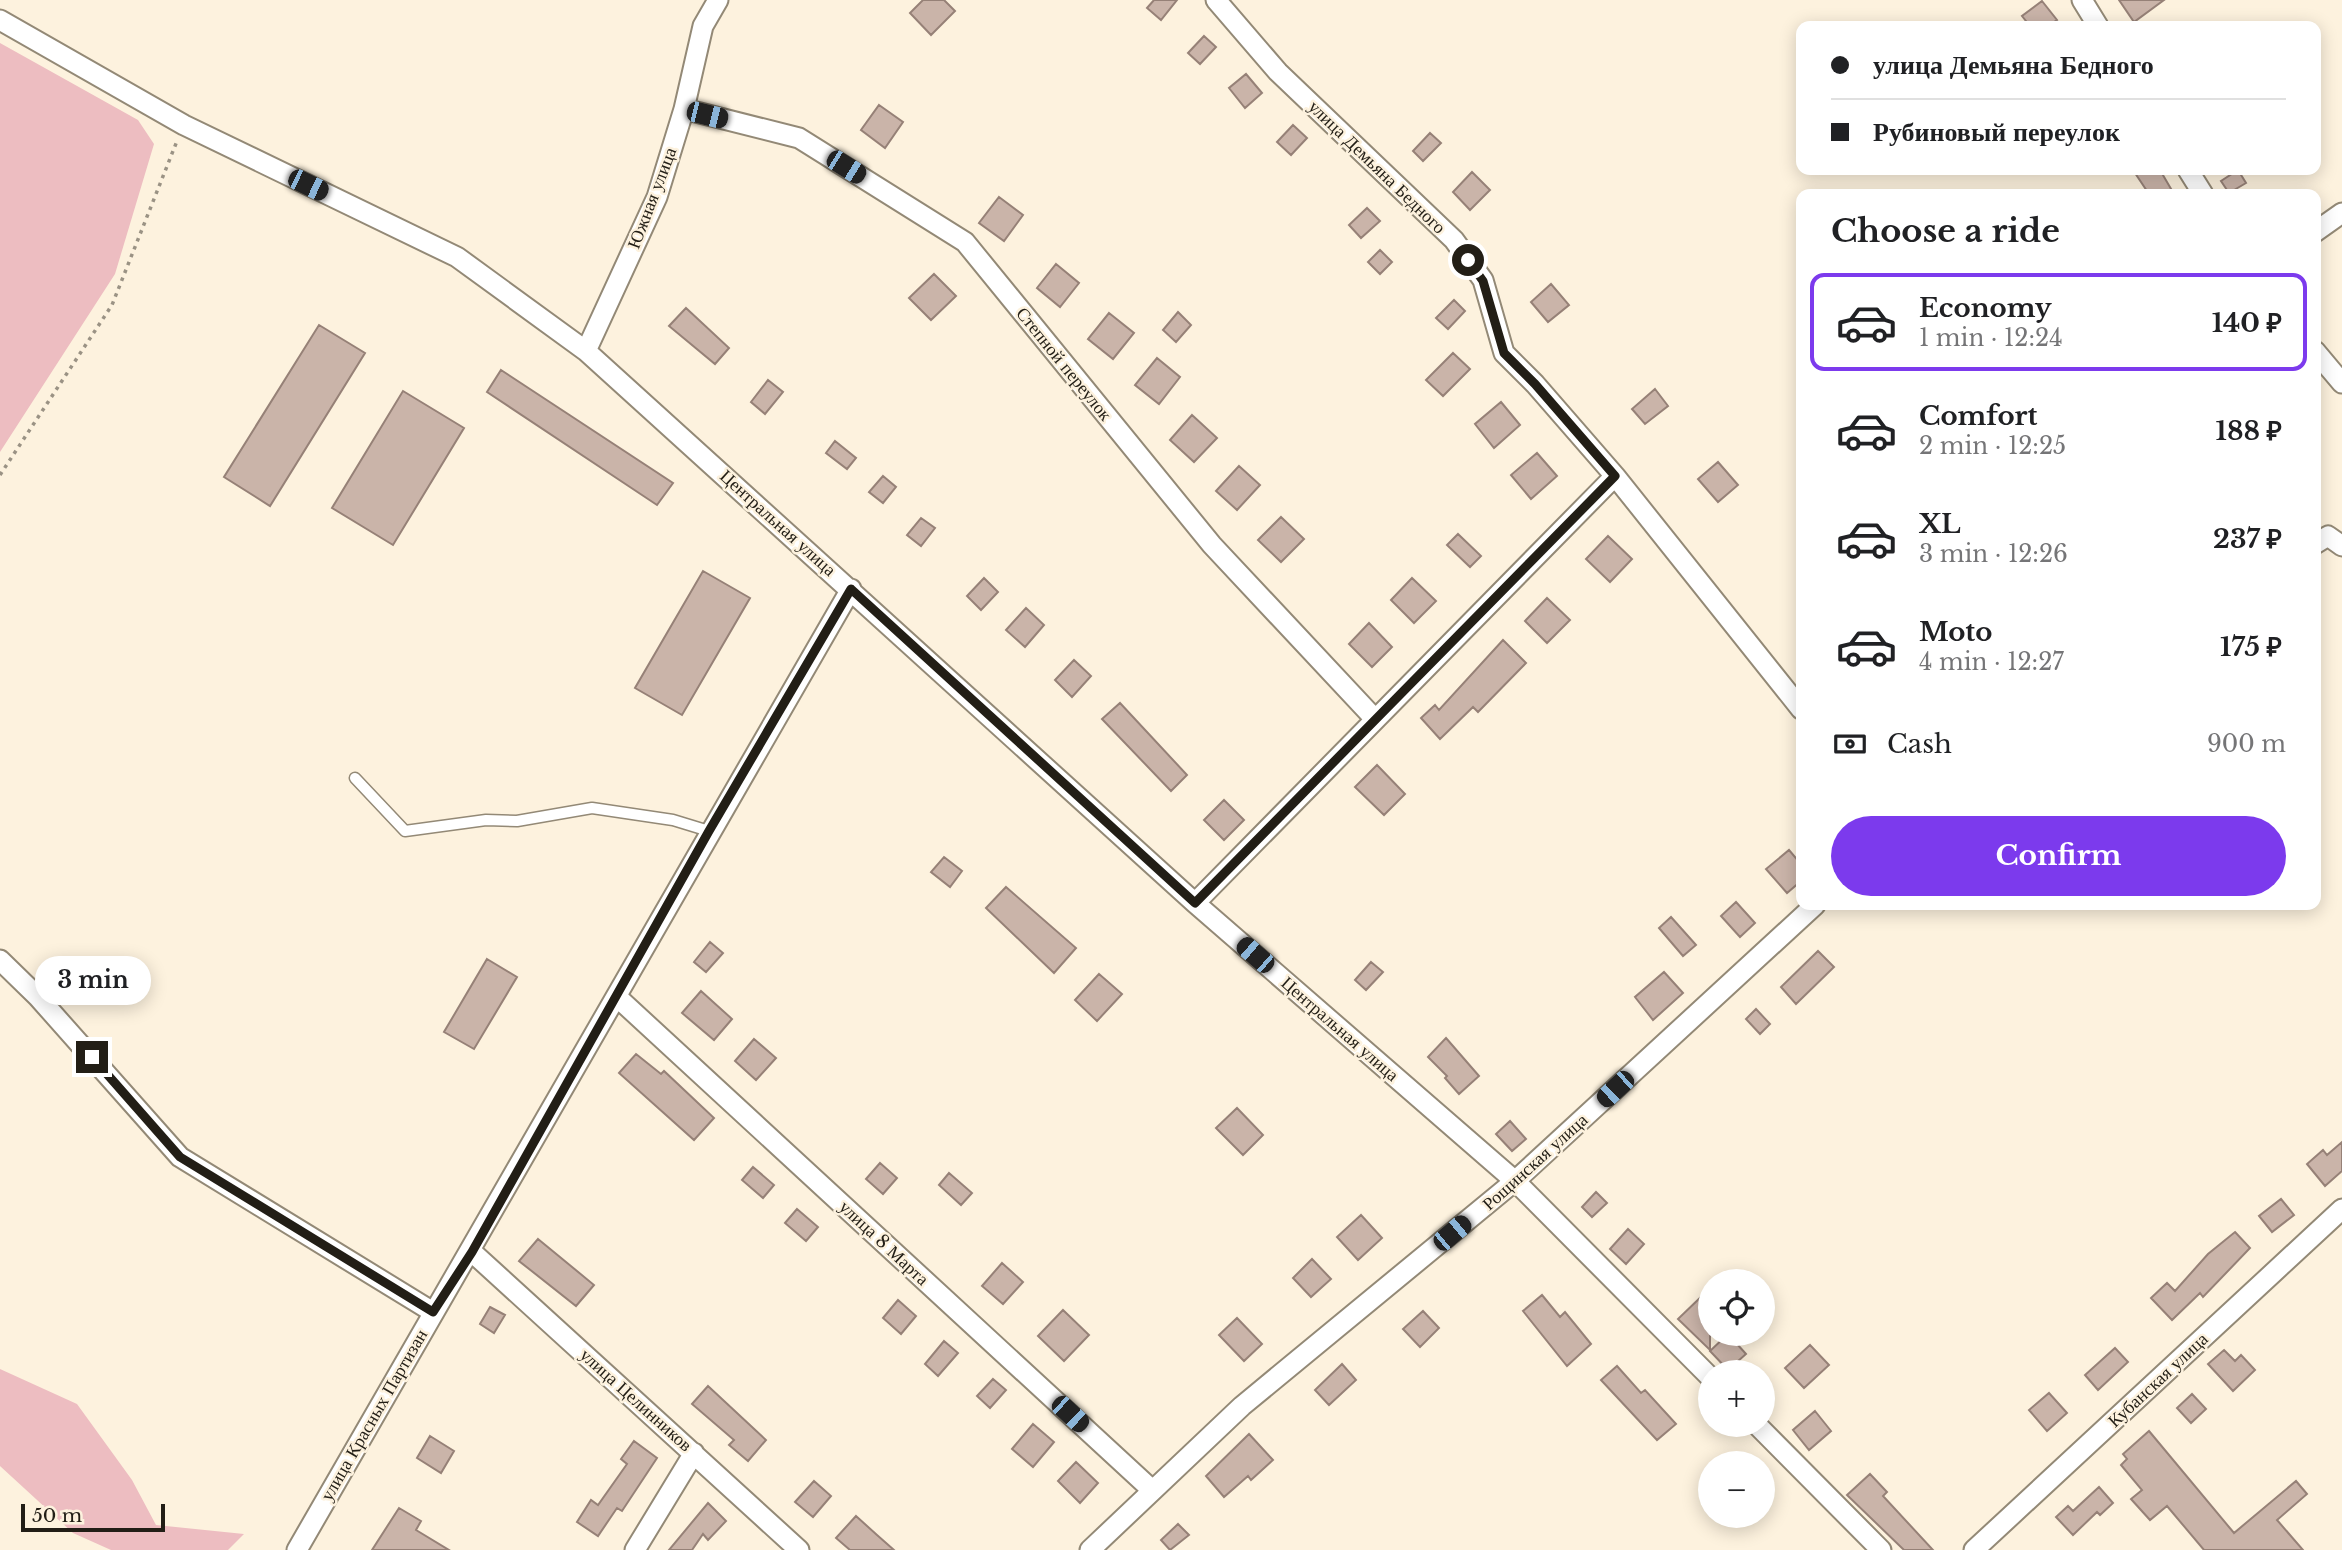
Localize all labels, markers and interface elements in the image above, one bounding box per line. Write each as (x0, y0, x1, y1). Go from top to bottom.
text: улица Демьяна Бедного (1873, 49, 2154, 81)
street label: улица Демьяна Бедного (1304, 96, 1450, 238)
car (685, 100, 730, 130)
text: Рубиновый переулок (1873, 116, 2120, 148)
street label: Южная улица (623, 144, 681, 252)
car (823, 147, 870, 187)
car (285, 166, 332, 204)
text: Choose a ride (1831, 211, 2060, 251)
route start (1452, 244, 1484, 276)
icon: car (1835, 291, 1898, 354)
text: Economy (1919, 292, 2052, 324)
street label: Степной переулок (1011, 303, 1117, 425)
text: 140 ₽ (2212, 307, 2282, 339)
text: 1 min · 12:24 (1919, 324, 2063, 352)
icon: car (1835, 399, 1898, 462)
text: Comfort (1919, 400, 2037, 432)
text: 188 ₽ (2216, 415, 2282, 447)
text: 2 min · 12:25 (1919, 432, 2066, 460)
street label: Центральная улица (715, 465, 841, 581)
icon: car (1835, 507, 1898, 570)
text: XL (1919, 508, 1961, 540)
text: 237 ₽ (2213, 523, 2282, 555)
text: 3 min · 12:26 (1919, 540, 2068, 568)
icon: car (1835, 615, 1898, 678)
text: Moto (1919, 616, 1992, 648)
text: 175 ₽ (2220, 631, 2282, 663)
text: 4 min · 12:27 (1919, 648, 2064, 676)
icon: cash (1831, 725, 1869, 763)
text: Cash (1887, 728, 1952, 760)
text: 900 m (2207, 730, 2286, 758)
button: Confirm (1831, 816, 2286, 896)
car (1233, 933, 1278, 977)
callout: 3 min (34, 956, 150, 1004)
text: 3 min (57, 966, 129, 994)
street label: Центральная улица (1277, 972, 1403, 1086)
route end (76, 1041, 108, 1073)
car (1593, 1067, 1638, 1111)
street label: Рощинская улица (1478, 1109, 1592, 1215)
street label: улица 8 Марта (835, 1196, 933, 1290)
car (1430, 1211, 1475, 1255)
map controls (1698, 1269, 1775, 1528)
button: locate (1698, 1269, 1775, 1346)
street label: улица Красных Партизан (316, 1325, 432, 1505)
street label: Кубанская улица (2103, 1328, 2213, 1432)
street label: улица Целинников (575, 1344, 697, 1456)
button: + (1698, 1360, 1775, 1437)
car (1048, 1392, 1093, 1436)
button: − (1698, 1451, 1775, 1528)
scale bar (21, 1501, 164, 1533)
text: 50 m (32, 1504, 82, 1527)

